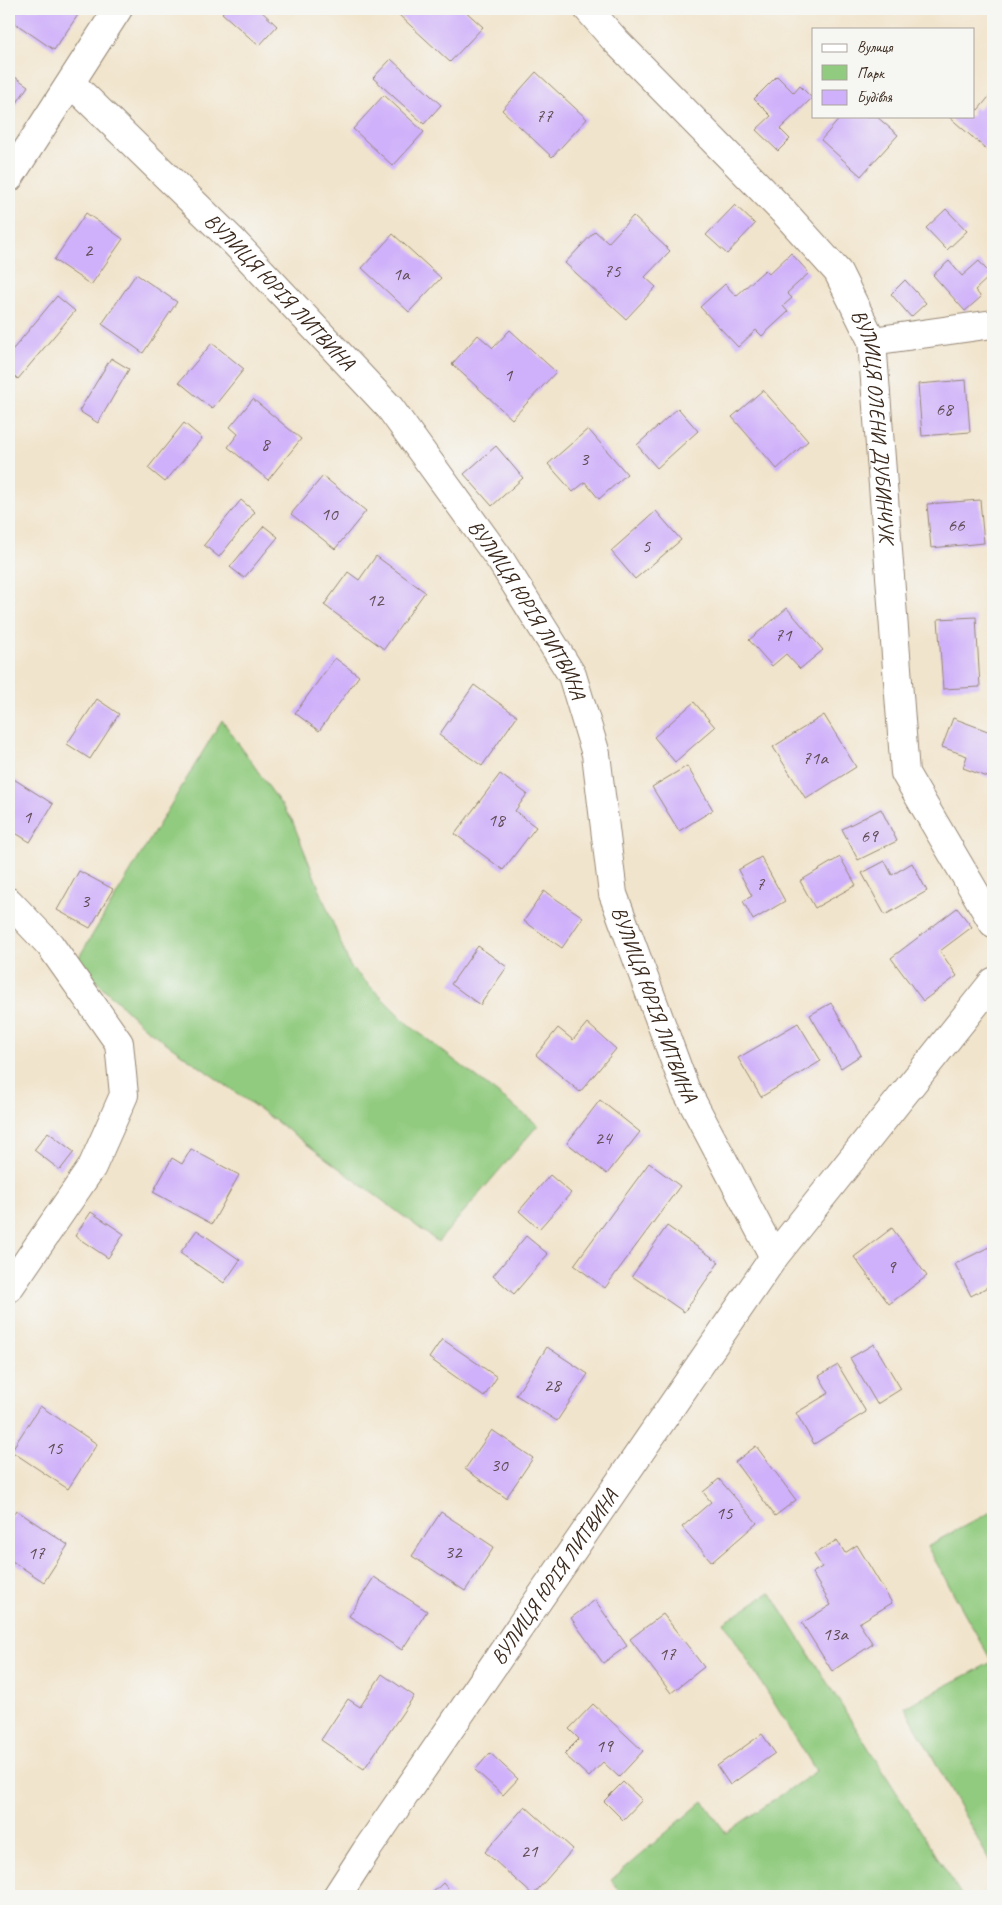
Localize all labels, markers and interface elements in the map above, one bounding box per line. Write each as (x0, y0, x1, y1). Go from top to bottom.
legend (812, 28, 974, 118)
text: Вулиця (857, 38, 894, 57)
text: Парк (857, 64, 885, 83)
text: Будівля (857, 88, 892, 107)
house number: 77 (535, 104, 554, 128)
street label: ВУЛИЦЯ ЮРІЯ ЛИТВИНА (199, 208, 361, 376)
house number: 2 (84, 238, 94, 262)
house number: 75 (603, 259, 622, 283)
house number: 1а (393, 262, 411, 286)
street label: ВУЛИЦЯ ОЛЕНИ ДУБИНЧУК (845, 305, 901, 548)
house number: 1 (504, 363, 514, 387)
house number: 68 (935, 397, 955, 421)
house number: 8 (261, 432, 272, 456)
house number: 3 (580, 447, 590, 471)
house number: 10 (320, 502, 339, 526)
house number: 66 (947, 513, 966, 537)
street label: ВУЛИЦЯ ЮРІЯ ЛИТВИНА (462, 515, 592, 704)
house number: 5 (642, 534, 652, 558)
house number: 12 (366, 588, 385, 612)
house number: 71 (774, 623, 793, 647)
house number: 71а (802, 746, 829, 770)
house number: 1 (23, 805, 33, 829)
house number: 18 (487, 808, 507, 832)
house number: 69 (860, 824, 879, 848)
house number: 7 (756, 872, 766, 896)
house number: 3 (81, 889, 91, 913)
street label: ВУЛИЦЯ ЮРІЯ ЛИТВИНА (606, 903, 704, 1108)
house number: 24 (594, 1126, 614, 1150)
house number: 9 (887, 1255, 897, 1279)
house number: 28 (543, 1373, 563, 1397)
house number: 15 (45, 1436, 64, 1460)
house number: 30 (490, 1453, 509, 1477)
street label: ВУЛИЦЯ ЮРІЯ ЛИТВИНА (485, 1483, 624, 1669)
house number: 15 (715, 1501, 734, 1525)
house number: 32 (444, 1540, 463, 1564)
house number: 17 (27, 1541, 46, 1565)
house number: 13а (822, 1622, 849, 1646)
house number: 17 (658, 1642, 677, 1666)
house number: 19 (595, 1734, 614, 1758)
house number: 21 (520, 1839, 539, 1863)

